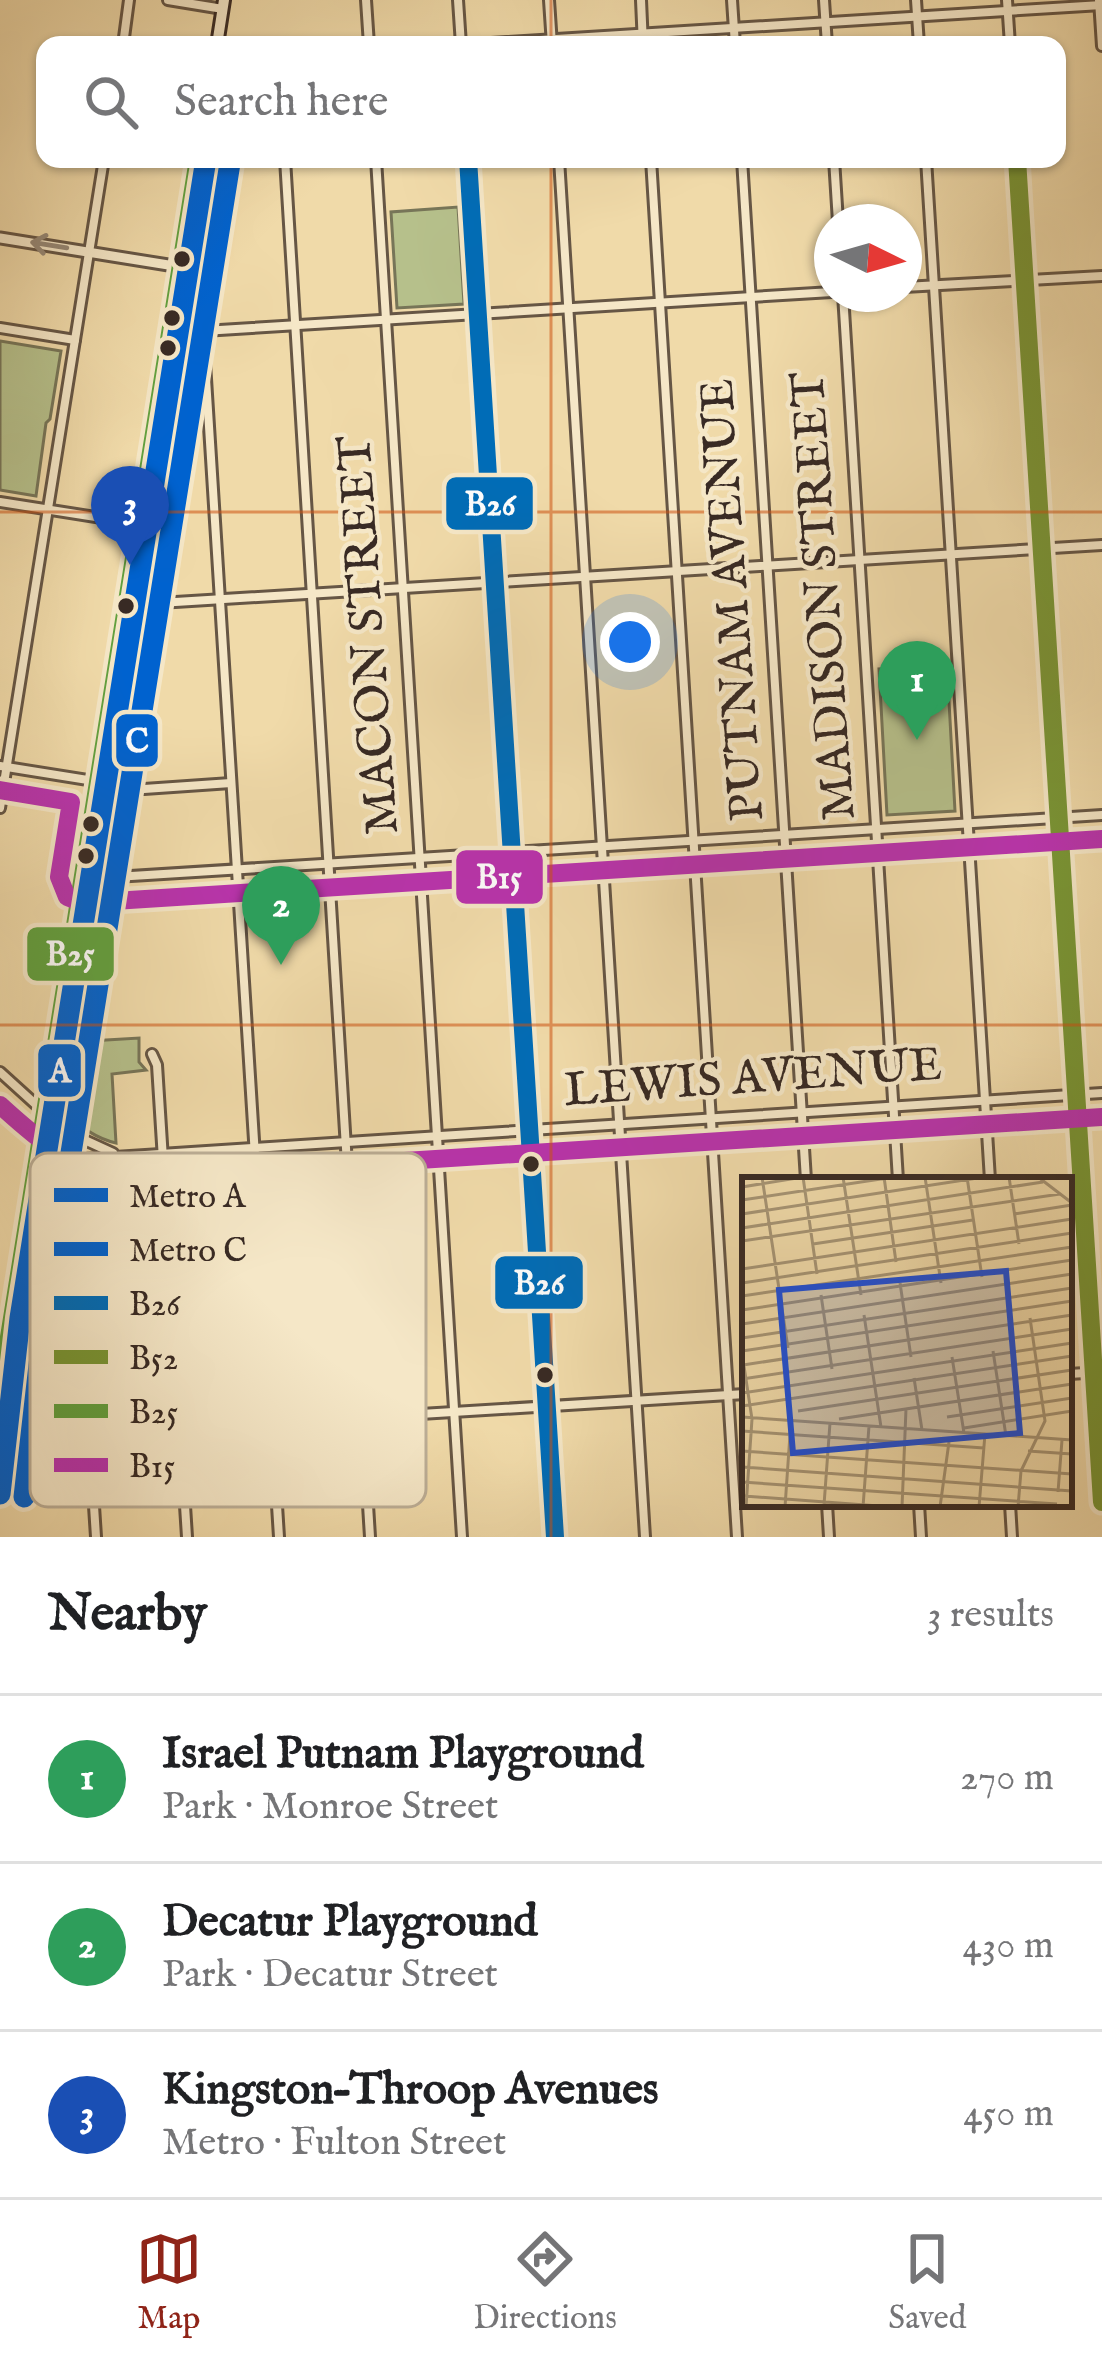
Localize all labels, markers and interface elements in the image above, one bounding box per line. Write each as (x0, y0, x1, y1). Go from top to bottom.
search box (36, 36, 1066, 168)
icon: search (78, 69, 144, 135)
text: Search here (174, 74, 388, 131)
north arrow (814, 204, 922, 312)
one-way arrow (30, 233, 69, 256)
unlabelled marker (171, 248, 193, 270)
unlabelled marker (161, 307, 183, 329)
unlabelled marker (157, 337, 179, 359)
street label: MADISON STREET (779, 370, 871, 822)
street label: PUTNAM AVENUE (689, 377, 779, 823)
street label: MACON STREET (326, 433, 414, 836)
pin: 3 (91, 466, 169, 565)
line badge: B26 (444, 475, 535, 532)
text: B26 (464, 485, 517, 527)
unlabelled marker (115, 595, 137, 617)
your location (600, 612, 660, 672)
pin: 1 (878, 641, 956, 740)
line badge: C (114, 712, 160, 769)
text: C (125, 722, 149, 764)
unlabelled marker (80, 813, 102, 835)
unlabelled marker (75, 845, 97, 867)
line badge: B15 (454, 848, 545, 906)
text: B15 (476, 858, 522, 900)
pin: 2 (242, 866, 320, 965)
line badge: B25 (25, 925, 116, 983)
text: B25 (45, 935, 95, 977)
street label: LEWIS AVENUE (562, 1036, 944, 1122)
line badge: A (36, 1042, 83, 1099)
text: A (47, 1052, 73, 1094)
legend (30, 1153, 426, 1507)
unlabelled marker (520, 1153, 542, 1175)
text: Metro A (129, 1177, 246, 1219)
inset map (742, 1177, 1072, 1507)
text: Metro C (129, 1231, 247, 1273)
line badge: B26 (493, 1254, 585, 1311)
text: B26 (513, 1264, 566, 1306)
text: B26 (129, 1285, 181, 1327)
text: B52 (129, 1339, 178, 1381)
unlabelled marker (534, 1364, 556, 1386)
text: B25 (129, 1393, 178, 1435)
text: B15 (129, 1447, 175, 1489)
text: Nearby (48, 1583, 207, 1648)
text: 3 results (927, 1591, 1054, 1640)
text: Israel Putnam Playground (162, 1726, 644, 1783)
text: 1 (80, 1754, 94, 1803)
text: 270 m (960, 1754, 1054, 1803)
text: Park · Monroe Street (162, 1783, 498, 1832)
text: Decatur Playground (162, 1894, 538, 1951)
text: 2 (78, 1922, 96, 1971)
text: 430 m (963, 1922, 1054, 1971)
text: Park · Decatur Street (162, 1951, 498, 2000)
text: Kingston–Throop Avenues (162, 2062, 659, 2119)
text: 3 (80, 2090, 94, 2139)
text: 450 m (963, 2090, 1054, 2139)
text: Metro · Fulton Street (162, 2119, 506, 2168)
tab: Map (136, 2226, 202, 2340)
tab: Directions (473, 2226, 617, 2340)
tab: Saved (888, 2226, 966, 2340)

